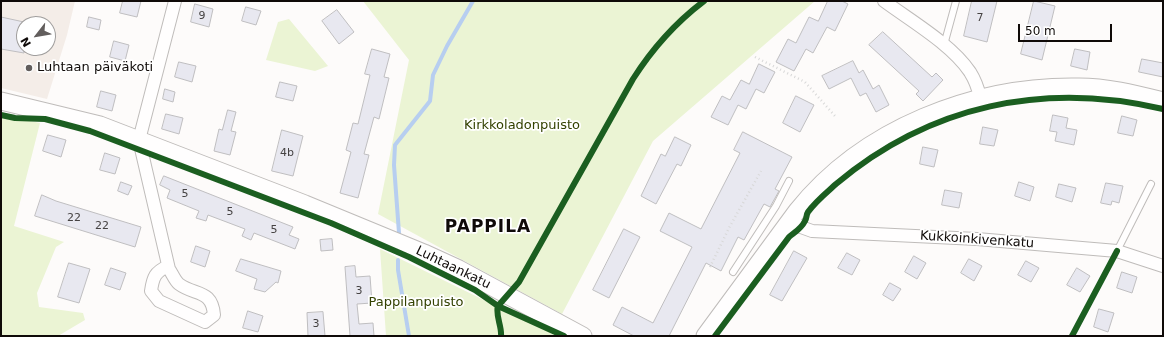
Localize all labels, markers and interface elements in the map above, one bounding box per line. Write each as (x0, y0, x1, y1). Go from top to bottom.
house number: 9 (199, 9, 205, 23)
house number: 7 (977, 11, 983, 25)
north arrow (16, 16, 56, 56)
scale bar (1020, 16, 1114, 42)
text: 50 m (1025, 24, 1056, 38)
text: N (18, 35, 34, 49)
place label: Luhtaan päiväkoti (37, 60, 153, 76)
marker: Luhtaan päiväkoti (24, 63, 34, 73)
park label: Kirkkoladonpuisto (464, 118, 580, 134)
house number: 4b (280, 146, 294, 160)
house number: 5 (182, 187, 188, 201)
house number: 5 (227, 205, 233, 219)
house number: 22 (67, 211, 81, 225)
district label: PAPPILA (445, 218, 531, 238)
house number: 22 (95, 219, 109, 233)
house number: 5 (271, 223, 277, 237)
street label: Kukkoinkivenkatu (920, 228, 1034, 252)
street label: Luhtaankatu (413, 243, 493, 293)
house number: 3 (356, 284, 362, 298)
park label: Pappilanpuisto (368, 295, 464, 311)
house number: 3 (313, 317, 319, 331)

